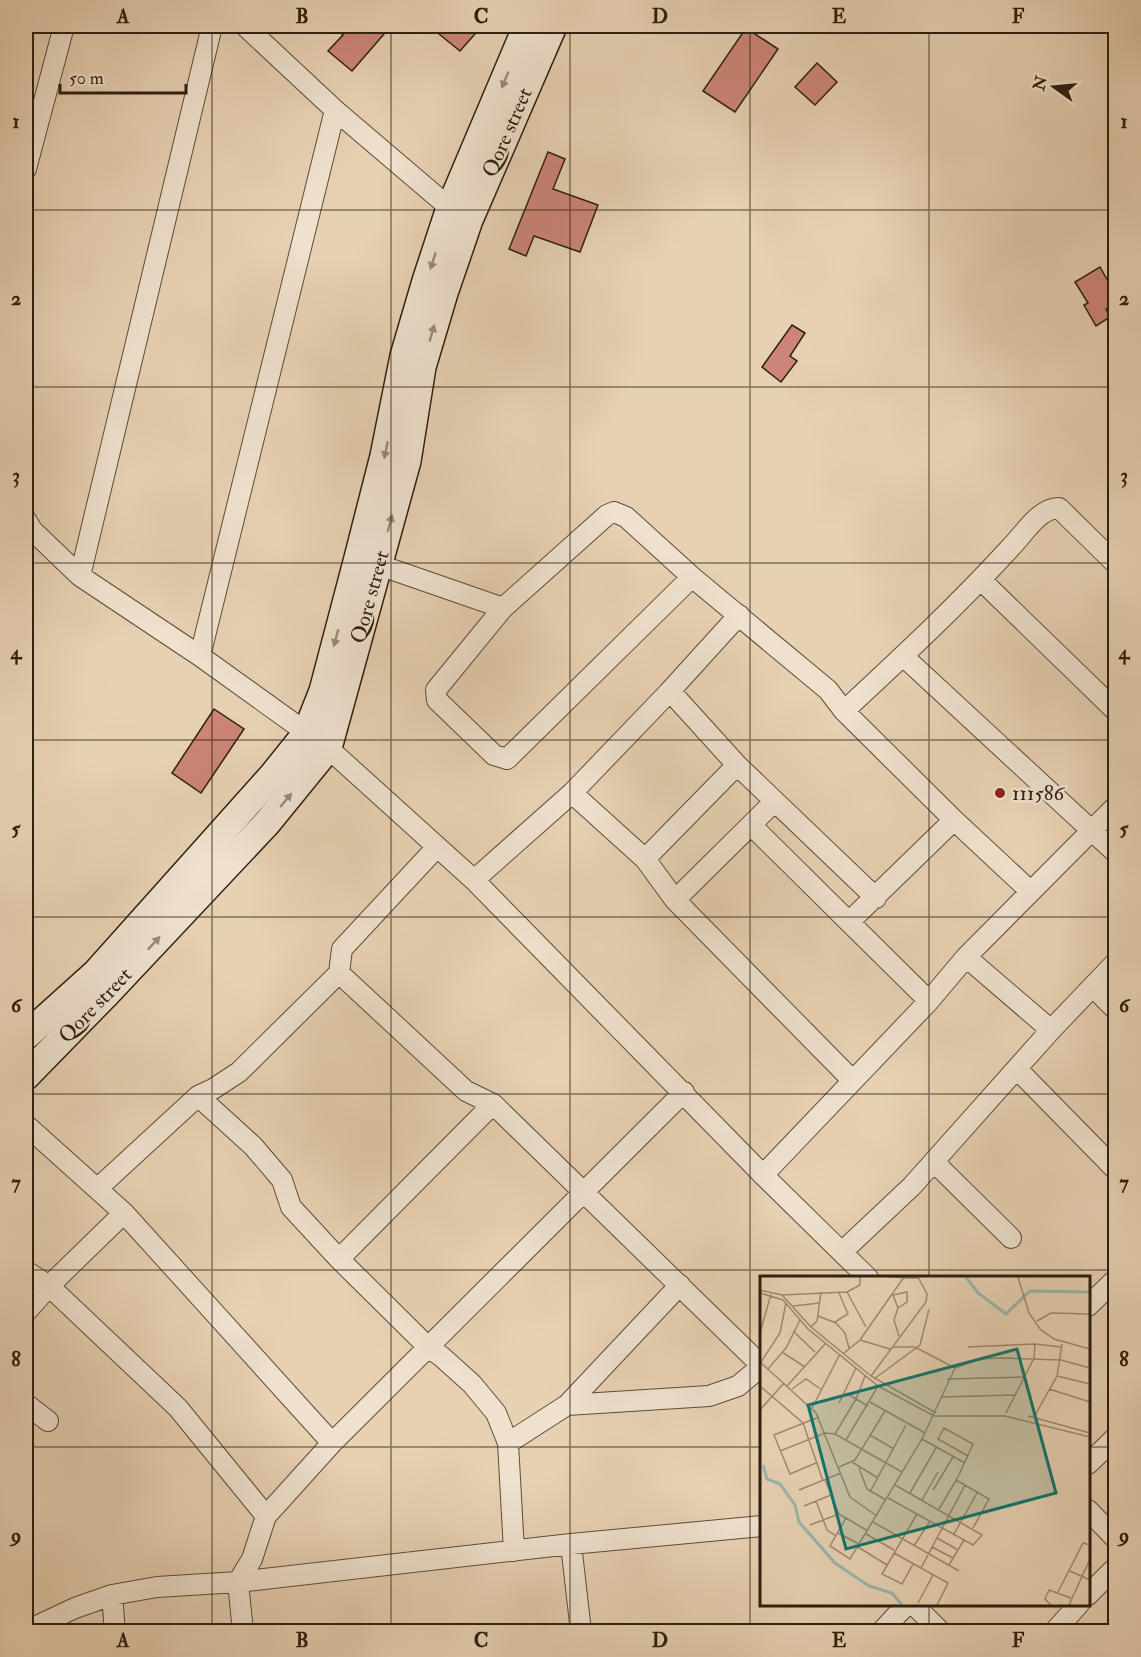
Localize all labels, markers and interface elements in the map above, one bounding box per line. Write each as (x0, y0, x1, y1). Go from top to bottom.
text: A (116, 4, 130, 29)
text: B (295, 4, 309, 29)
text: C (474, 4, 488, 29)
text: D (652, 4, 668, 29)
text: E (832, 4, 847, 29)
text: F (1012, 4, 1025, 29)
scale bar (60, 57, 186, 95)
north arrow (1024, 57, 1084, 117)
text: 50 m (69, 67, 104, 90)
one-way arrow (500, 71, 510, 89)
text: N (1029, 73, 1052, 94)
street label: Qore street (476, 83, 538, 181)
text: 1 (12, 109, 20, 134)
text: 1 (1120, 109, 1128, 134)
one-way arrow (427, 252, 437, 270)
text: 2 (11, 286, 21, 311)
text: 2 (1119, 286, 1129, 311)
one-way arrow (428, 324, 437, 342)
one-way arrow (380, 440, 390, 459)
text: 3 (12, 463, 20, 488)
text: 3 (1120, 463, 1128, 488)
one-way arrow (385, 514, 395, 532)
street label: Qore street (344, 547, 395, 646)
one-way arrow (331, 629, 341, 648)
text: 4 (10, 640, 23, 665)
text: 4 (1118, 640, 1131, 665)
place label: 111586 (1012, 780, 1066, 807)
marker: 111586 (993, 786, 1007, 800)
one-way arrow (279, 792, 292, 808)
text: 5 (12, 816, 22, 841)
text: 5 (1120, 816, 1130, 841)
one-way arrow (147, 936, 161, 951)
street label: Qore street (52, 961, 138, 1049)
text: 6 (11, 993, 23, 1018)
text: 6 (1119, 993, 1131, 1018)
text: 7 (11, 1170, 21, 1195)
text: 7 (1119, 1170, 1129, 1195)
inset map (760, 1276, 1090, 1606)
text: 8 (11, 1347, 21, 1372)
text: 8 (1119, 1347, 1129, 1372)
text: 9 (9, 1523, 21, 1548)
text: 9 (1117, 1523, 1129, 1548)
text: A (116, 1628, 130, 1653)
text: B (295, 1628, 309, 1653)
text: C (474, 1628, 488, 1653)
text: D (652, 1628, 668, 1653)
text: E (832, 1628, 847, 1653)
text: F (1012, 1628, 1025, 1653)

